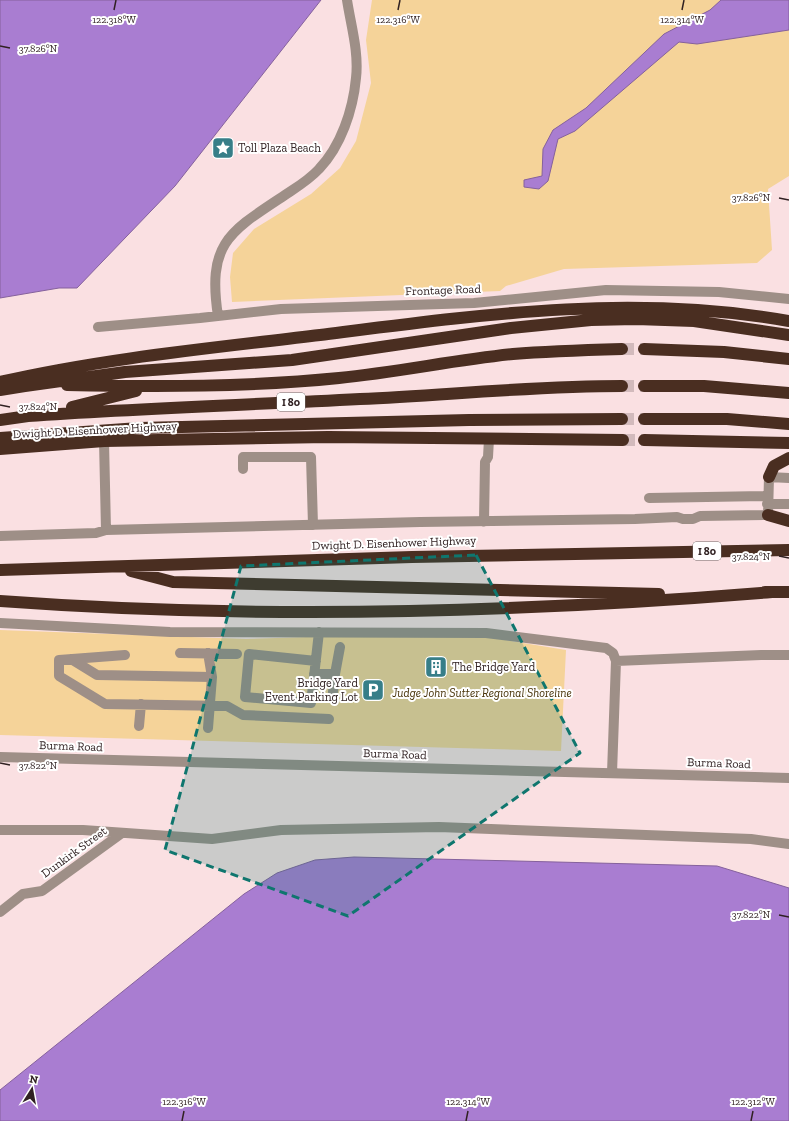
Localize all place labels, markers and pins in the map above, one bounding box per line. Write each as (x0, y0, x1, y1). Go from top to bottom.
place icon: Toll Plaza Beach (210, 135, 236, 161)
place label: Toll Plaza Beach (238, 141, 321, 155)
building icon: The Bridge Yard (423, 654, 449, 680)
place label: The Bridge Yard (452, 660, 536, 674)
place label: Bridge Yard Event Parking Lot (265, 676, 359, 704)
parking icon: Bridge Yard Event Parking Lot (360, 677, 386, 703)

